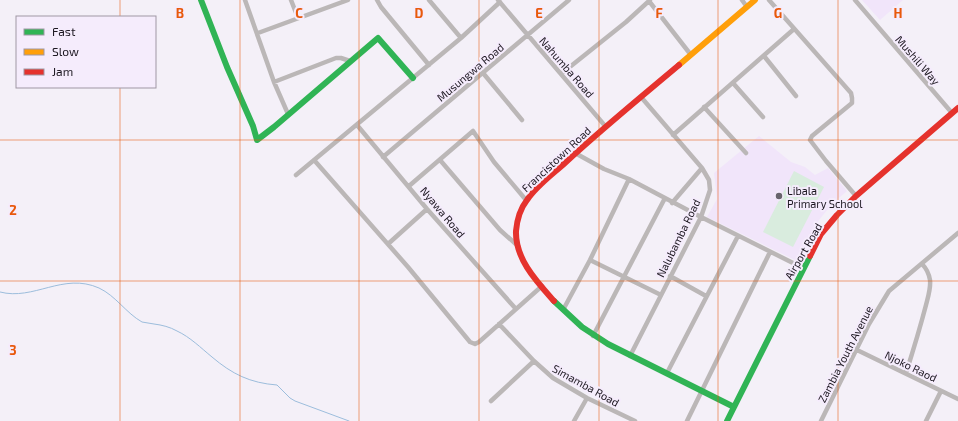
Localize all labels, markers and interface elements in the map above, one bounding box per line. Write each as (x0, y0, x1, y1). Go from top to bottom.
text: B (176, 5, 184, 21)
text: C (295, 5, 303, 21)
text: D (415, 5, 424, 21)
text: E (535, 5, 543, 21)
text: F (655, 5, 663, 21)
text: G (774, 5, 782, 21)
text: H (894, 5, 903, 21)
legend (16, 16, 156, 88)
text: Fast (52, 24, 76, 38)
street label: Mushili Way (893, 33, 943, 87)
street label: Nahumba Road (537, 34, 597, 100)
street label: Musungwa Road (434, 40, 506, 104)
text: Slow (52, 44, 79, 58)
text: Jam (52, 64, 73, 78)
street label: Francistown Road (519, 124, 593, 194)
street label: Nyawa Road (418, 184, 468, 240)
place label: Libala Primary School (787, 184, 863, 210)
marker: Libala Primary School (774, 191, 784, 201)
street label: Nalubamba Road (653, 197, 703, 279)
text: 2 (9, 202, 17, 218)
street label: Airport Road (782, 220, 824, 282)
street label: Zambia Youth Avenue (815, 303, 875, 405)
text: 3 (9, 342, 17, 358)
street label: Njoko Raod (882, 348, 939, 385)
street label: Simamba Road (550, 361, 622, 409)

